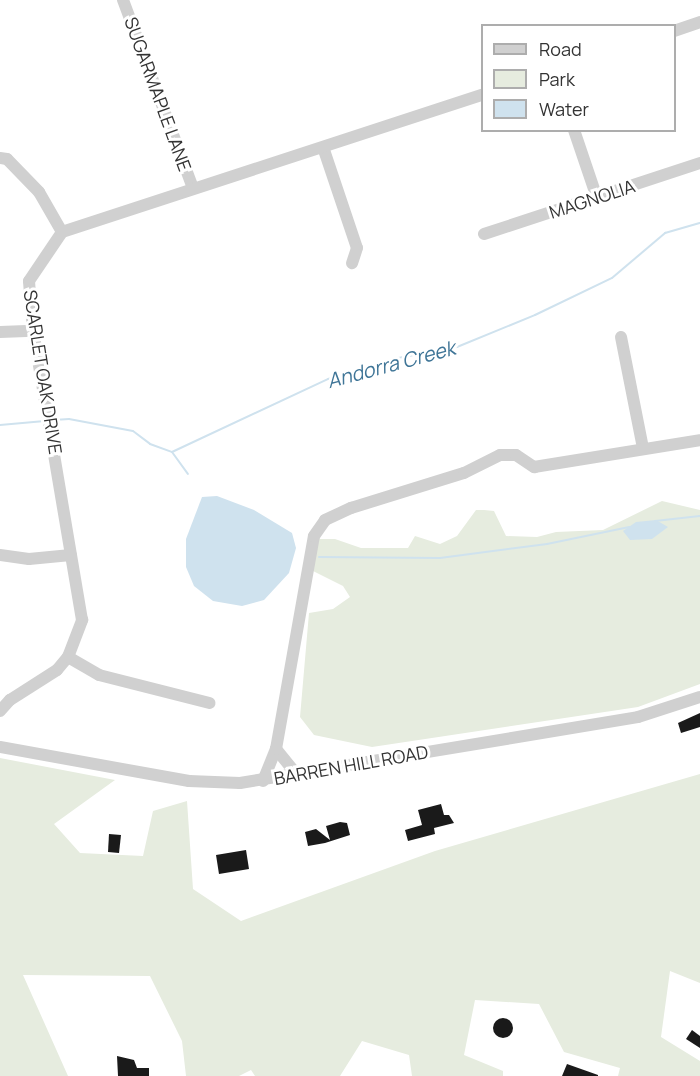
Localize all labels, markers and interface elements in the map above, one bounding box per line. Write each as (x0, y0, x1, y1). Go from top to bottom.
street label: SUGARMAPLE LANE (120, 14, 196, 174)
legend (481, 24, 676, 132)
text: Road (539, 37, 582, 61)
text: Park (539, 67, 575, 91)
text: Water (539, 97, 589, 121)
street label: MAGNOLIA (546, 175, 638, 223)
street label: SCARLET OAK DRIVE (19, 288, 67, 456)
water label: Andorra Creek (324, 335, 458, 393)
street label: BARREN HILL ROAD (272, 741, 430, 789)

